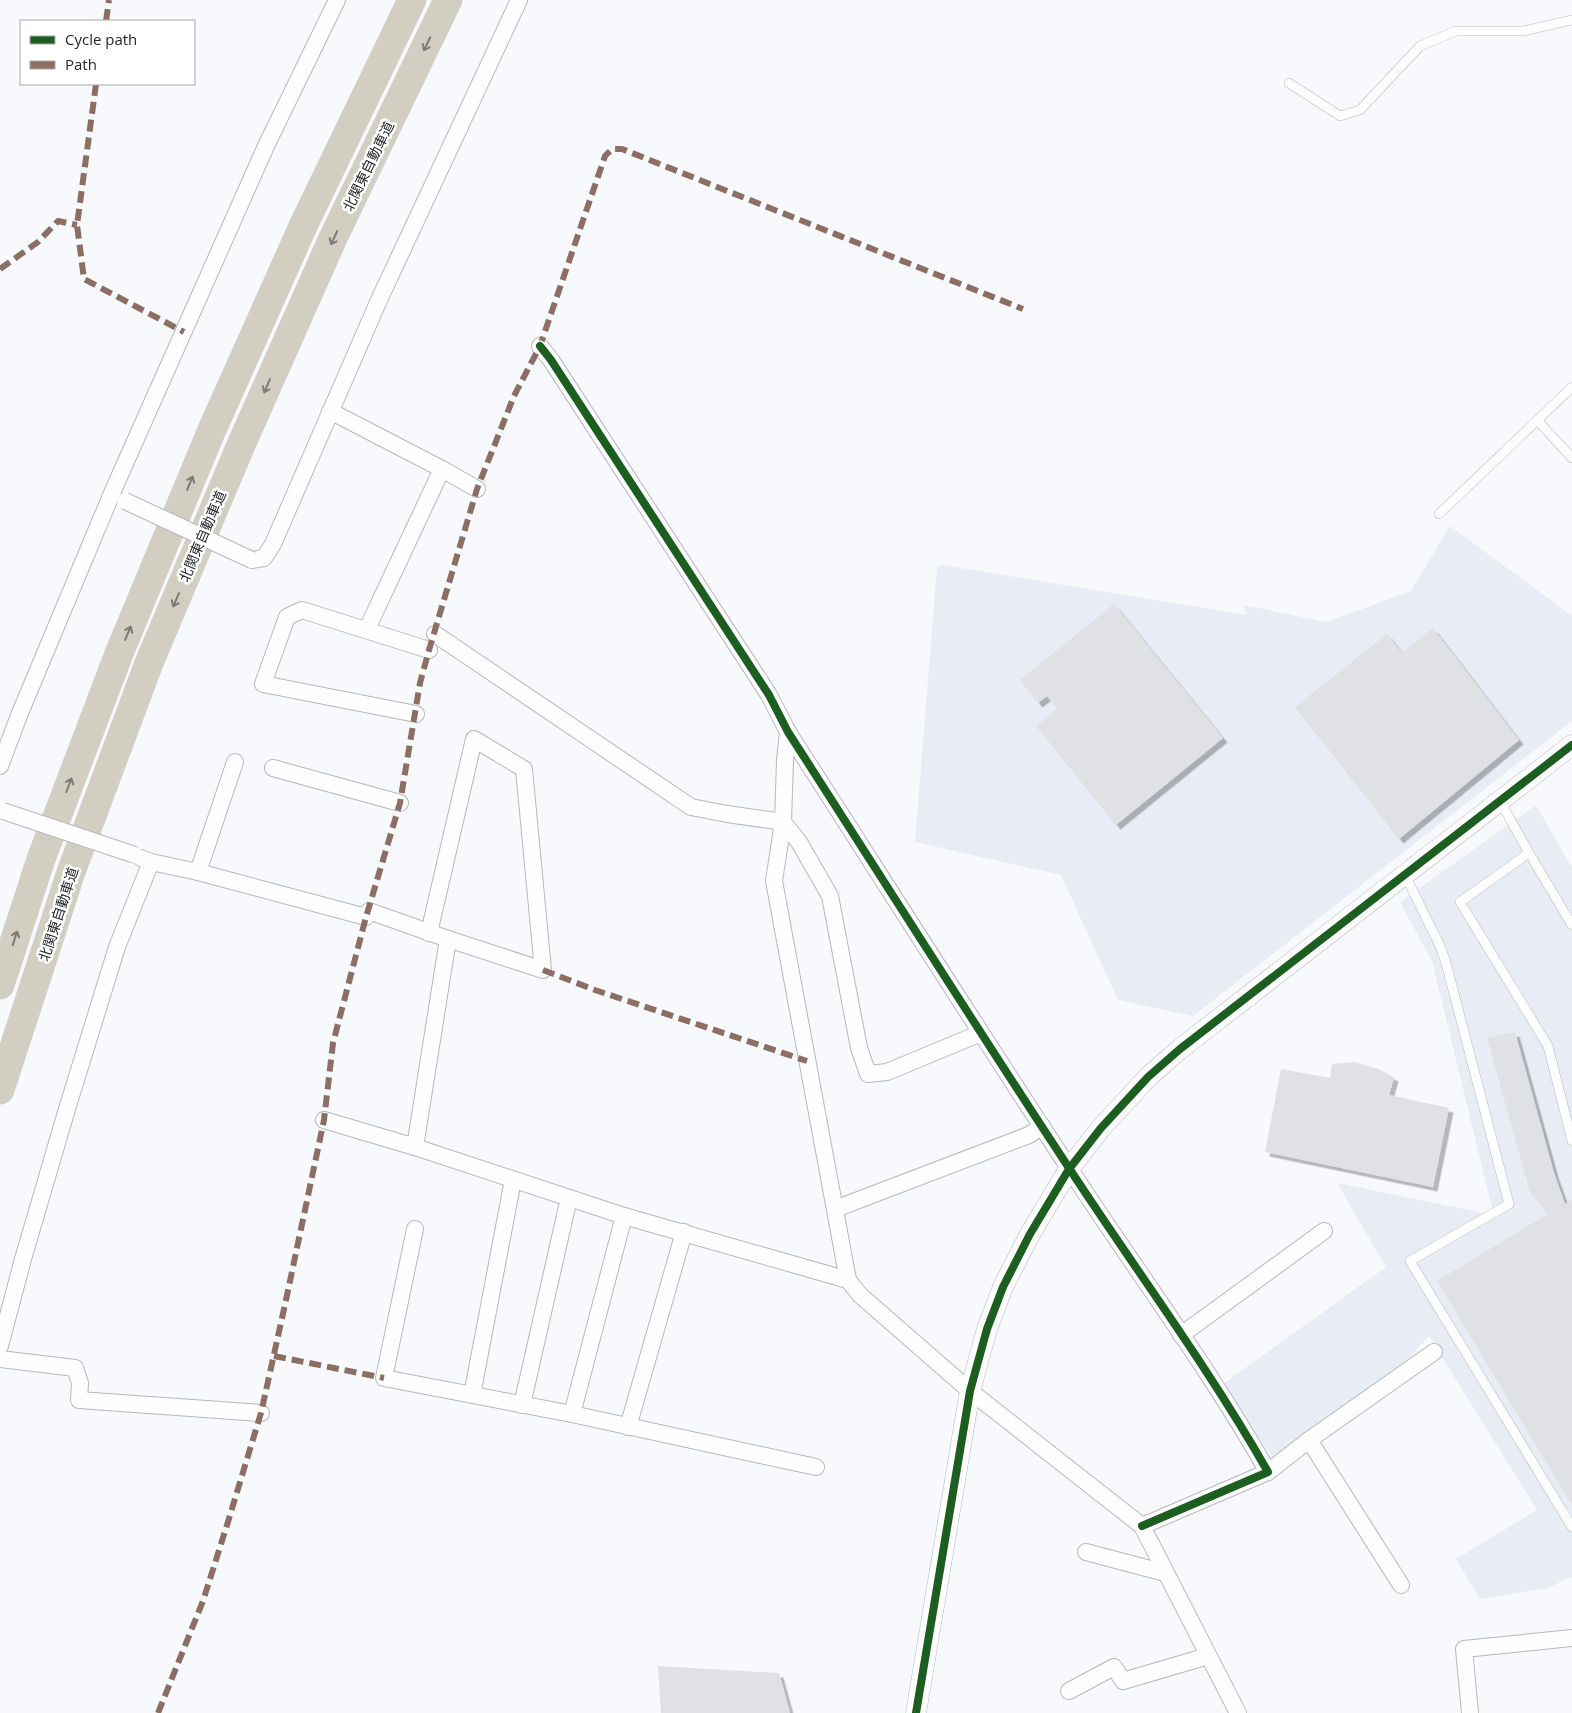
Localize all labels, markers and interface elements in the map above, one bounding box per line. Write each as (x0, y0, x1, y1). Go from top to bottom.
legend (20, 20, 195, 85)
text: Cycle path (65, 29, 137, 49)
one-way arrow (421, 36, 431, 51)
text: Path (65, 54, 97, 74)
street label: 北関東自動車道 (338, 118, 398, 214)
one-way arrow (328, 230, 338, 245)
one-way arrow (262, 378, 271, 393)
one-way arrow (186, 476, 195, 491)
street label: 北関東自動車道 (174, 487, 230, 585)
one-way arrow (170, 592, 180, 607)
one-way arrow (123, 626, 133, 641)
one-way arrow (65, 778, 74, 793)
street label: 北関東自動車道 (34, 864, 82, 964)
one-way arrow (11, 931, 20, 946)

